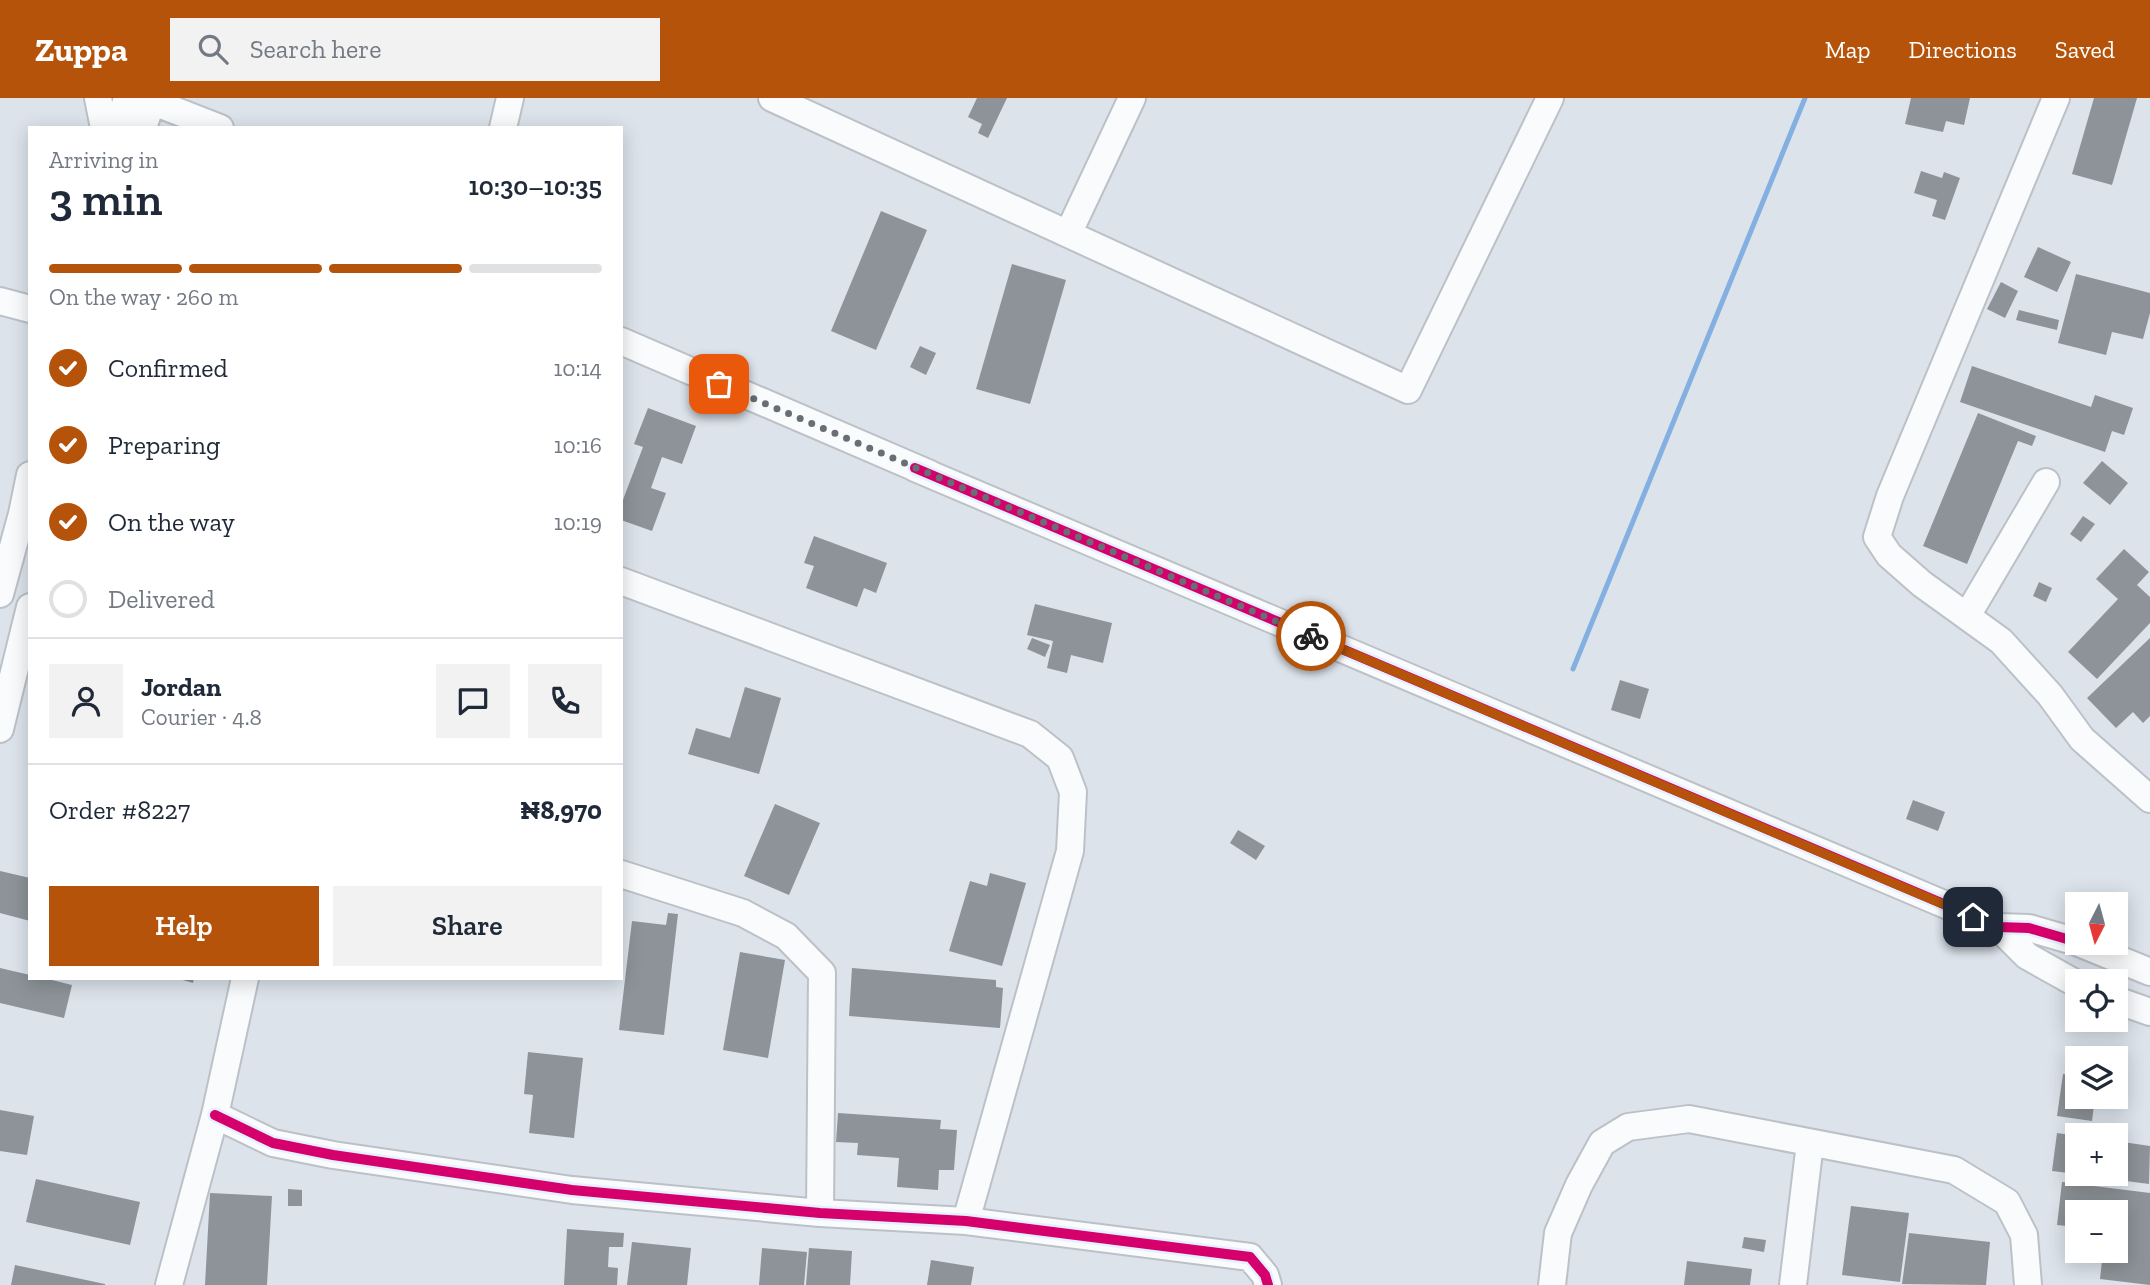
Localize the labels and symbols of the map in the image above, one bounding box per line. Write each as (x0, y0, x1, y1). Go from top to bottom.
pin (689, 354, 749, 414)
courier (1276, 601, 1346, 671)
pin (1943, 887, 2003, 947)
north arrow (2065, 892, 2128, 956)

